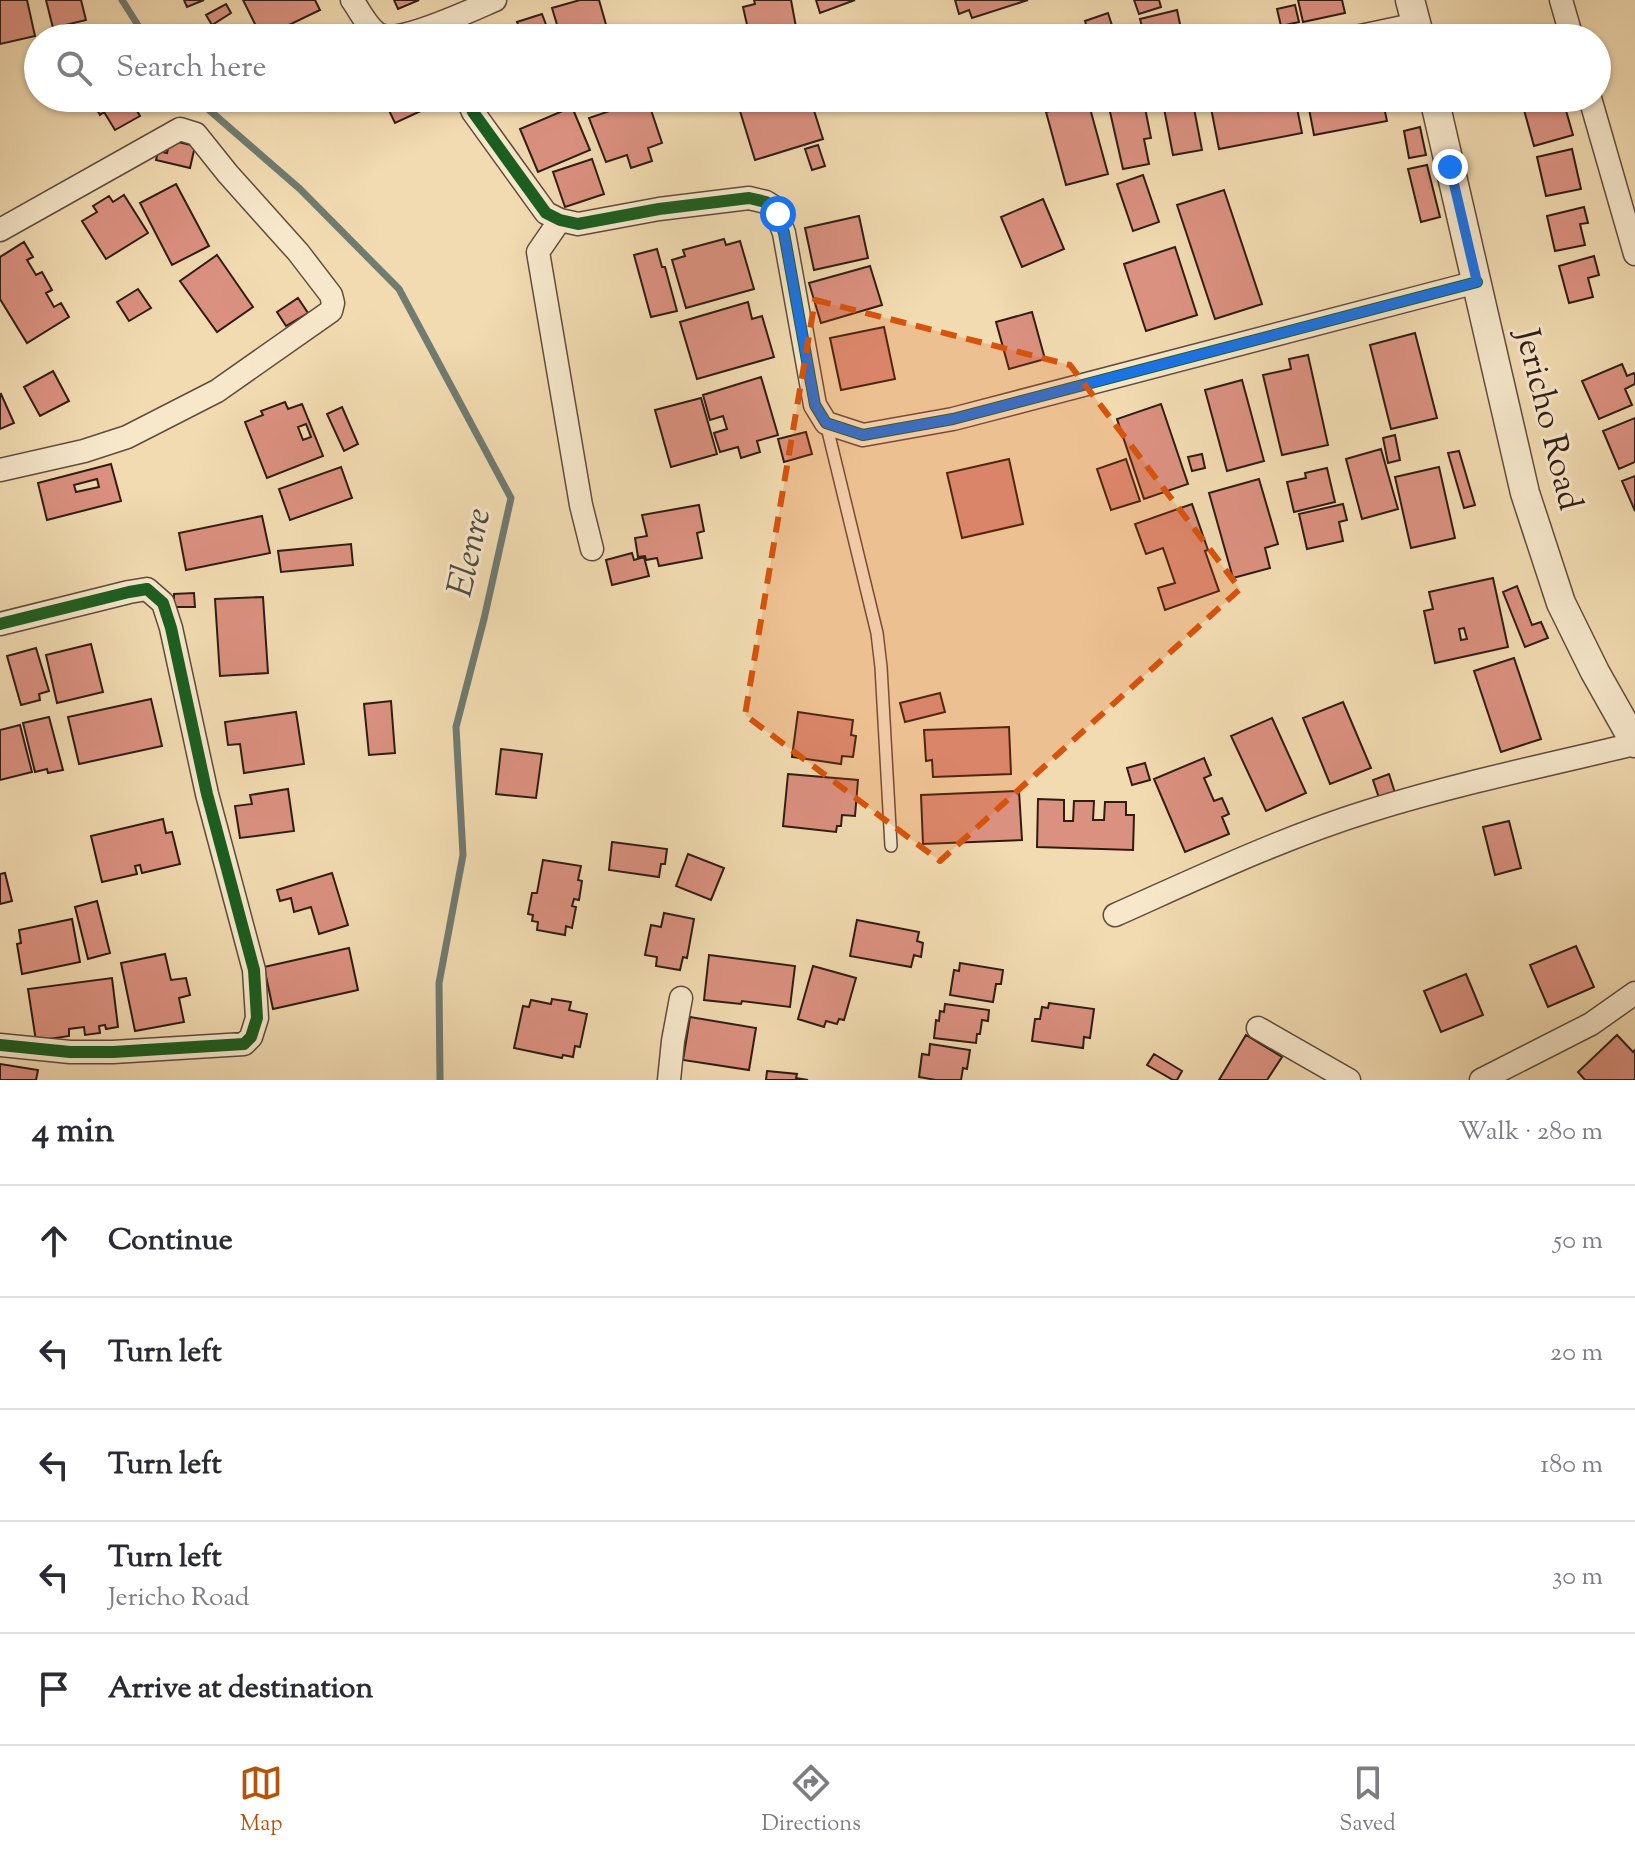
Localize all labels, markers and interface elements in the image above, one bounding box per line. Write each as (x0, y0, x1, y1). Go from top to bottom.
search box (24, 24, 1611, 112)
icon: search (52, 46, 96, 90)
text: Search here (116, 47, 266, 90)
route end (1432, 149, 1468, 185)
route start (760, 196, 796, 232)
street label: Jericho Road (1500, 322, 1593, 516)
water label: Elenre (436, 503, 506, 603)
text: 4 min (32, 1108, 114, 1157)
text: Walk · 280 m (1458, 1114, 1603, 1151)
icon: ahead (32, 1219, 76, 1263)
text: Continue (108, 1220, 233, 1263)
text: 50 m (1553, 1223, 1603, 1260)
icon: left (32, 1331, 76, 1375)
text: Turn left (108, 1332, 222, 1375)
text: 20 m (1550, 1335, 1603, 1372)
icon: left (32, 1443, 76, 1487)
text: Turn left (108, 1444, 222, 1487)
text: 180 m (1540, 1447, 1603, 1484)
text: Turn left (108, 1537, 222, 1580)
icon: left (32, 1555, 76, 1599)
text: 30 m (1552, 1559, 1603, 1596)
text: Jericho Road (108, 1580, 250, 1617)
icon: arrive (32, 1667, 76, 1711)
text: Arrive at destination (108, 1668, 373, 1711)
tab: Map (239, 1761, 283, 1841)
tab: Directions (762, 1761, 861, 1841)
tab: Saved (1339, 1761, 1396, 1841)

